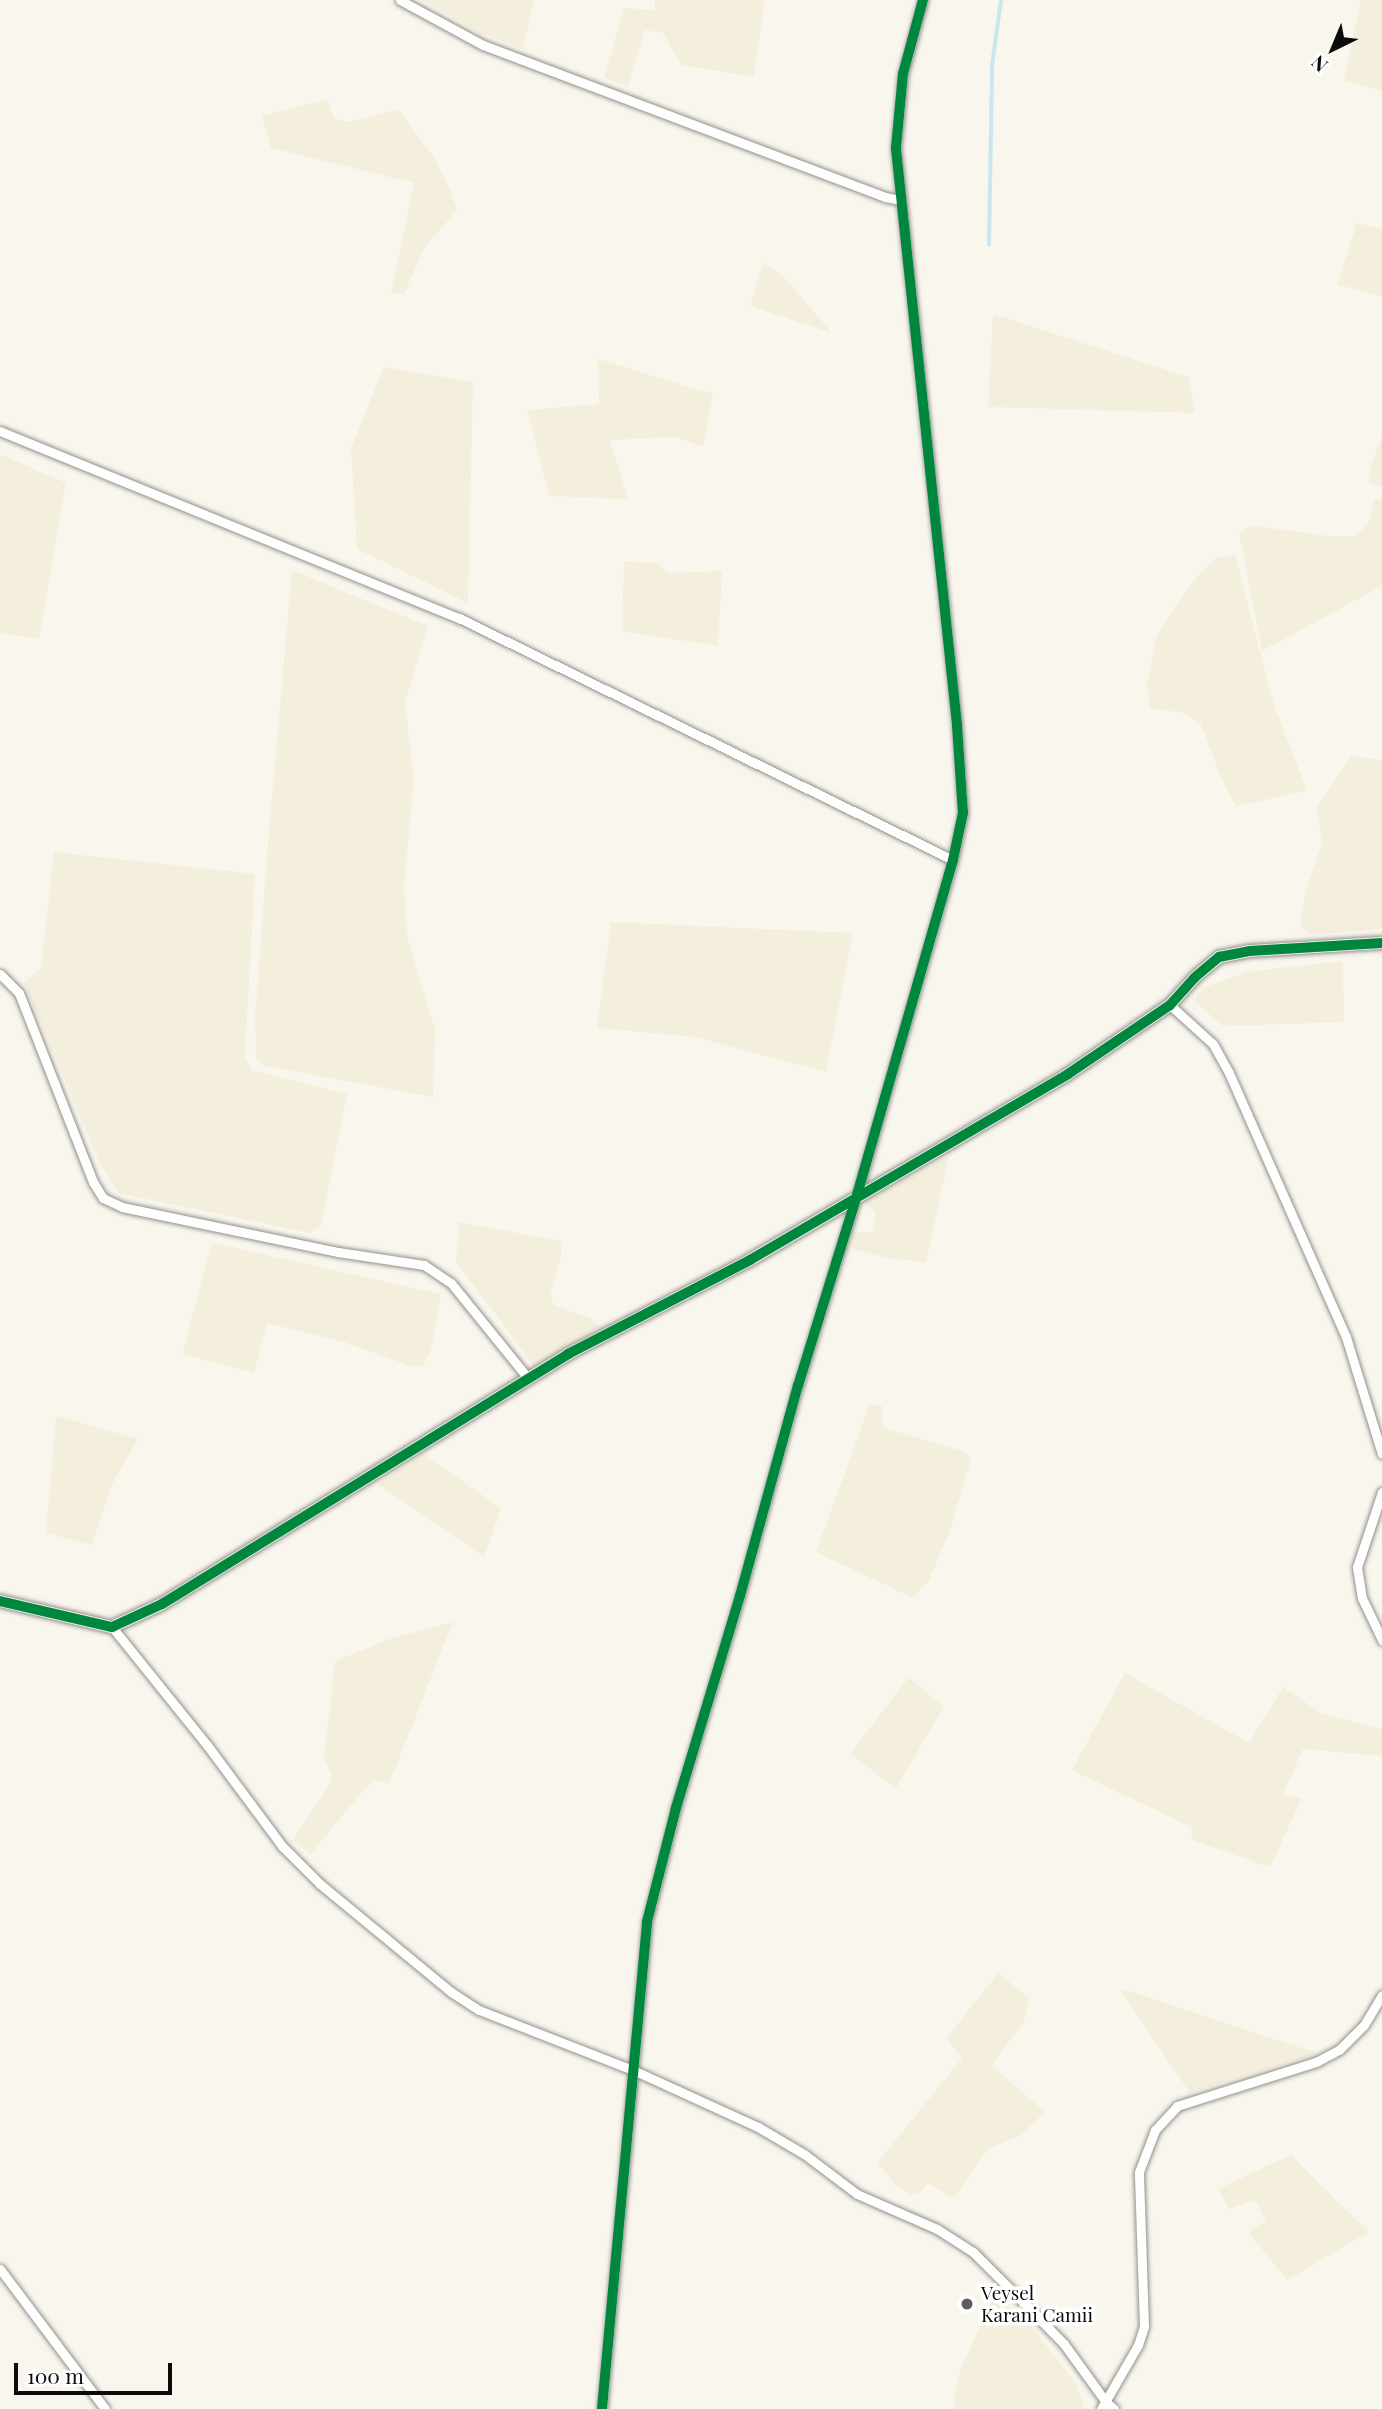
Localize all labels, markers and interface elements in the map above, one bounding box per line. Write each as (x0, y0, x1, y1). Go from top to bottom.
north arrow (1298, 14, 1368, 84)
text: N (1305, 50, 1333, 79)
place label: Veysel Karani Camii (981, 2282, 1093, 2326)
marker: Veysel Karani Camii (959, 2296, 975, 2312)
scale bar (18, 2350, 175, 2394)
text: 100 m (27, 2361, 84, 2389)

